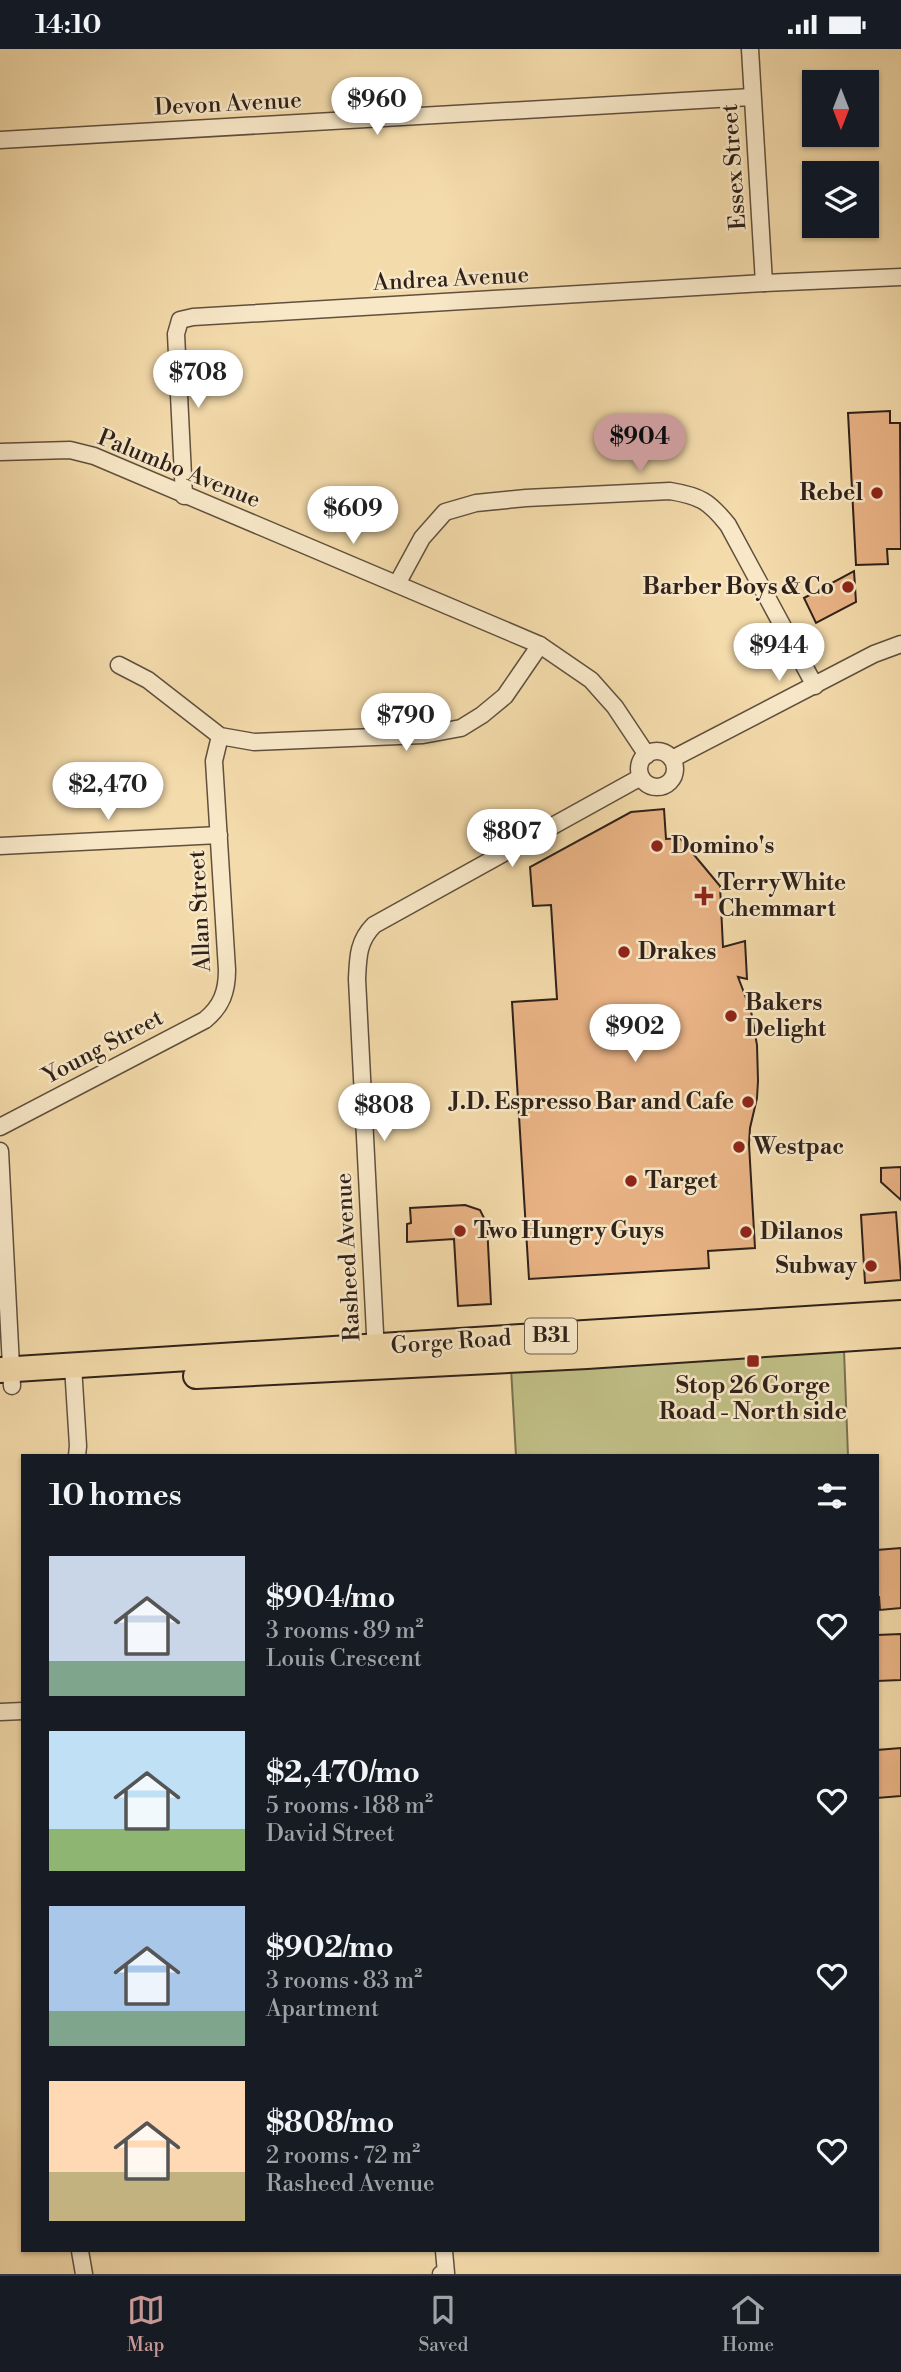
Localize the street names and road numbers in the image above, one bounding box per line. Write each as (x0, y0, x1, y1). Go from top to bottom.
street label: Devon Avenue (154, 86, 302, 122)
street label: Essex Street (716, 103, 752, 231)
street label: Andrea Avenue (371, 261, 530, 297)
street label: Palumbo Avenue (94, 424, 264, 514)
street label: Allan Street (183, 849, 217, 974)
street label: Young Street (37, 1004, 168, 1091)
street label: Rasheed Avenue (330, 1172, 366, 1342)
road number: B31 (525, 1319, 577, 1353)
street label: Gorge Road (390, 1324, 512, 1360)

